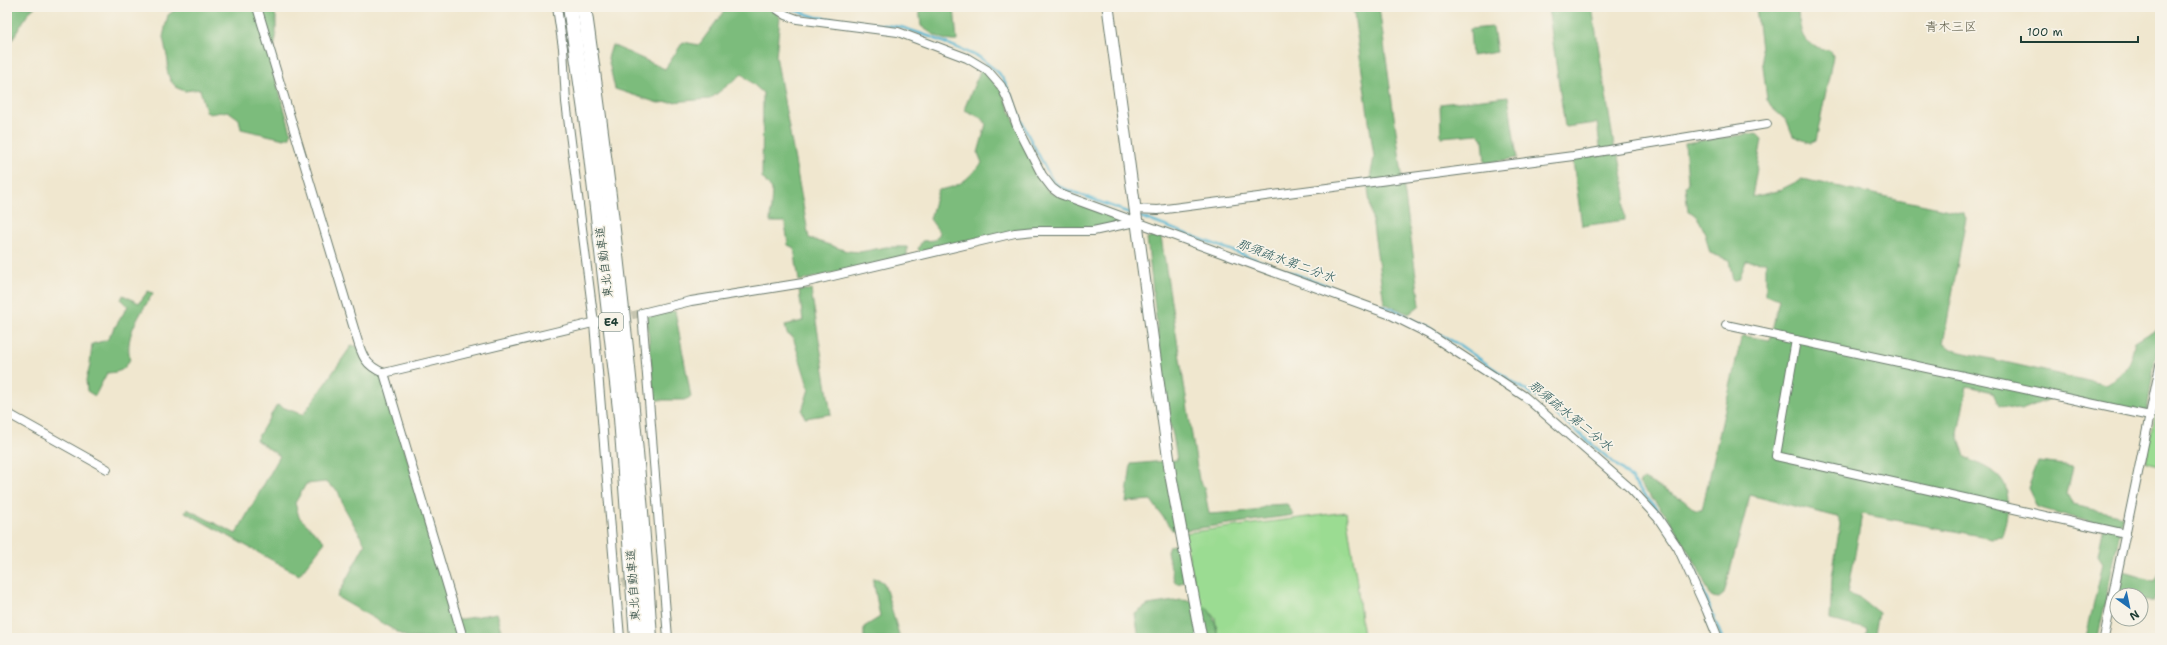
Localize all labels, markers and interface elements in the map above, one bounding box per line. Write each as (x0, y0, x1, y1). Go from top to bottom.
district label: 青木三区 (1925, 18, 1977, 35)
scale bar (2021, 18, 2138, 44)
text: 100 m (2027, 24, 2063, 40)
street label: 東北自動車道 (592, 225, 616, 299)
water label: 那須疏水第二分水 (1234, 235, 1338, 286)
road number: E4 (599, 313, 623, 331)
water label: 那須疏水第二分水 (1525, 376, 1616, 455)
street label: 東北自動車道 (623, 549, 643, 621)
north arrow (2109, 587, 2149, 627)
text: N (2126, 606, 2142, 624)

